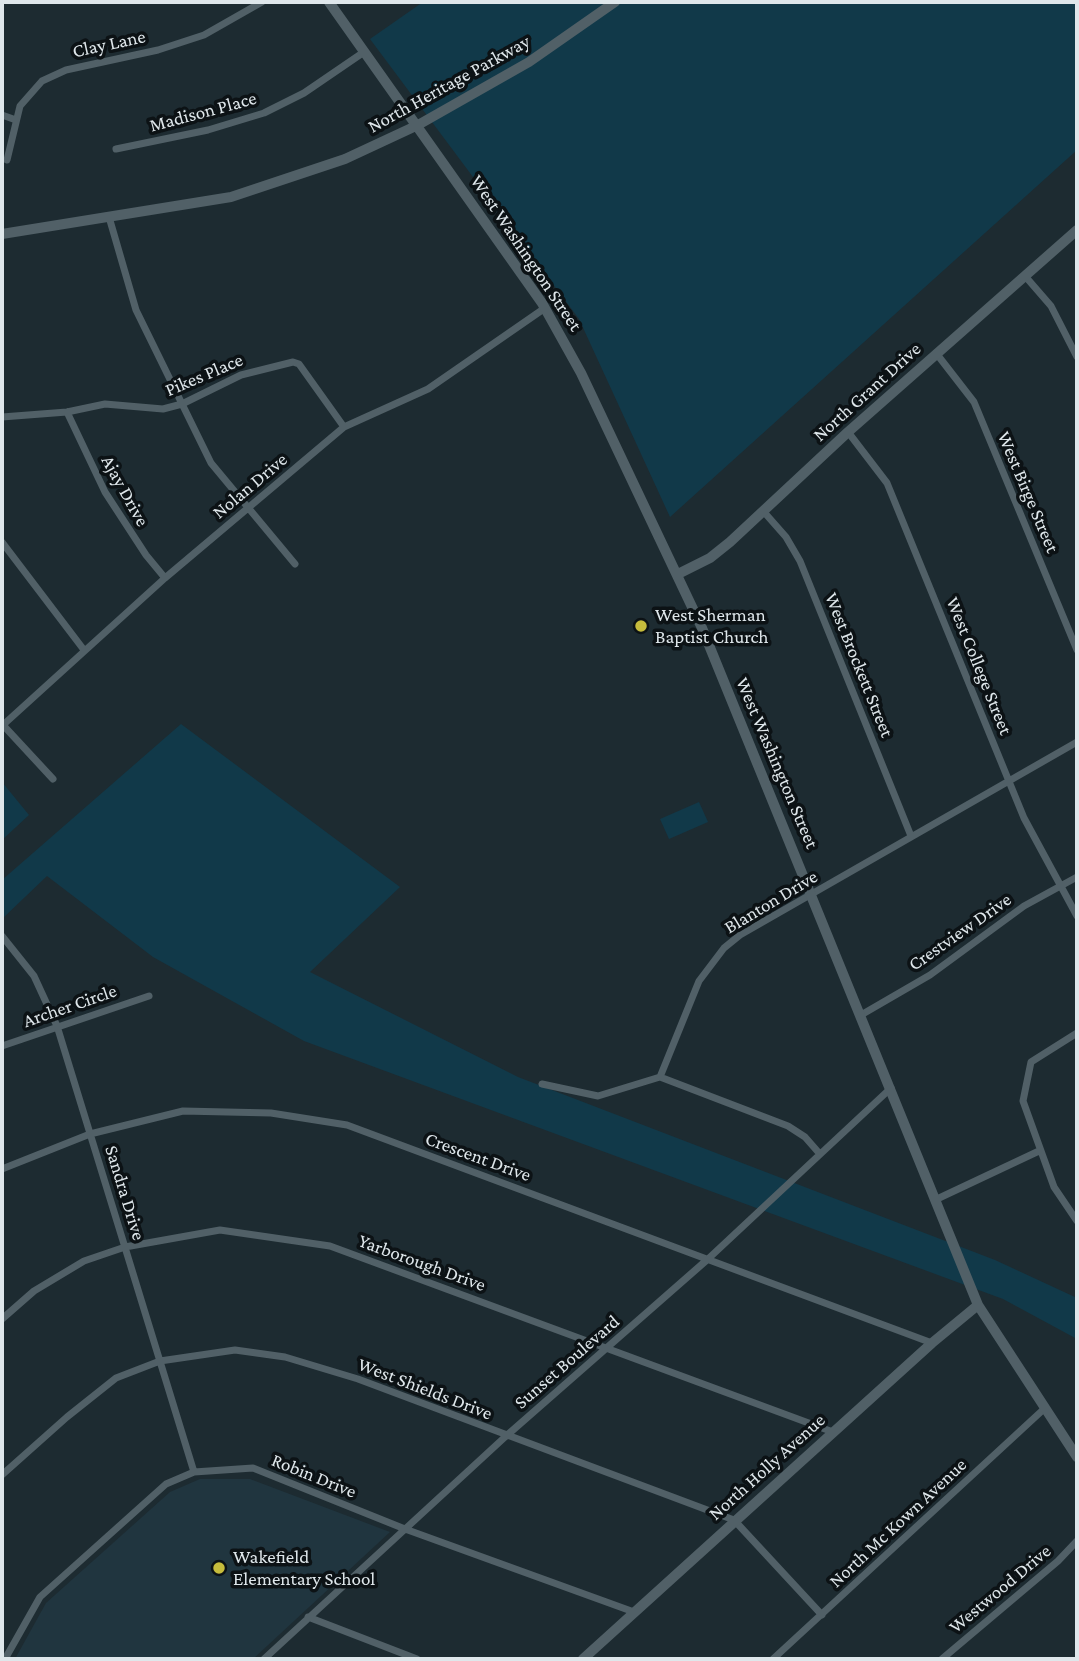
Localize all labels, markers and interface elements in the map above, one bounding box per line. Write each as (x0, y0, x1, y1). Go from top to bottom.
street label: Clay Lane (70, 25, 148, 63)
street label: North Heritage Parkway (364, 30, 534, 138)
street label: Madison Place (147, 87, 259, 137)
street label: West Washington Street (465, 171, 587, 335)
street label: North Grant Drive (808, 338, 926, 446)
street label: Pikes Place (162, 348, 246, 402)
street label: West Birge Street (992, 428, 1064, 556)
street label: Nolan Drive (208, 448, 292, 524)
street label: Ajay Drive (96, 451, 154, 531)
street label: West Brockett Street (820, 589, 898, 741)
street label: West College Street (941, 594, 1017, 738)
place label: West Sherman Baptist Church (655, 604, 769, 648)
marker: West Sherman Baptist Church (633, 618, 649, 634)
street label: West Washington Street (731, 674, 823, 852)
street label: Blanton Drive (720, 865, 822, 939)
street label: Crestview Drive (904, 888, 1016, 976)
street label: Archer Circle (20, 979, 120, 1033)
street label: Crescent Drive (422, 1127, 534, 1187)
street label: Sandra Drive (100, 1143, 150, 1243)
street label: Yarborough Drive (355, 1229, 489, 1297)
street label: Sunset Boulevard (510, 1310, 624, 1414)
street label: West Shields Drive (355, 1353, 495, 1425)
street label: North Holly Avenue (704, 1409, 830, 1525)
street label: Robin Drive (268, 1449, 360, 1503)
street label: North Mc Kown Avenue (825, 1453, 971, 1593)
street label: Westwood Drive (944, 1540, 1056, 1638)
place label: Wakefield Elementary School (233, 1546, 375, 1590)
marker: Wakefield Elementary School (211, 1560, 227, 1576)

